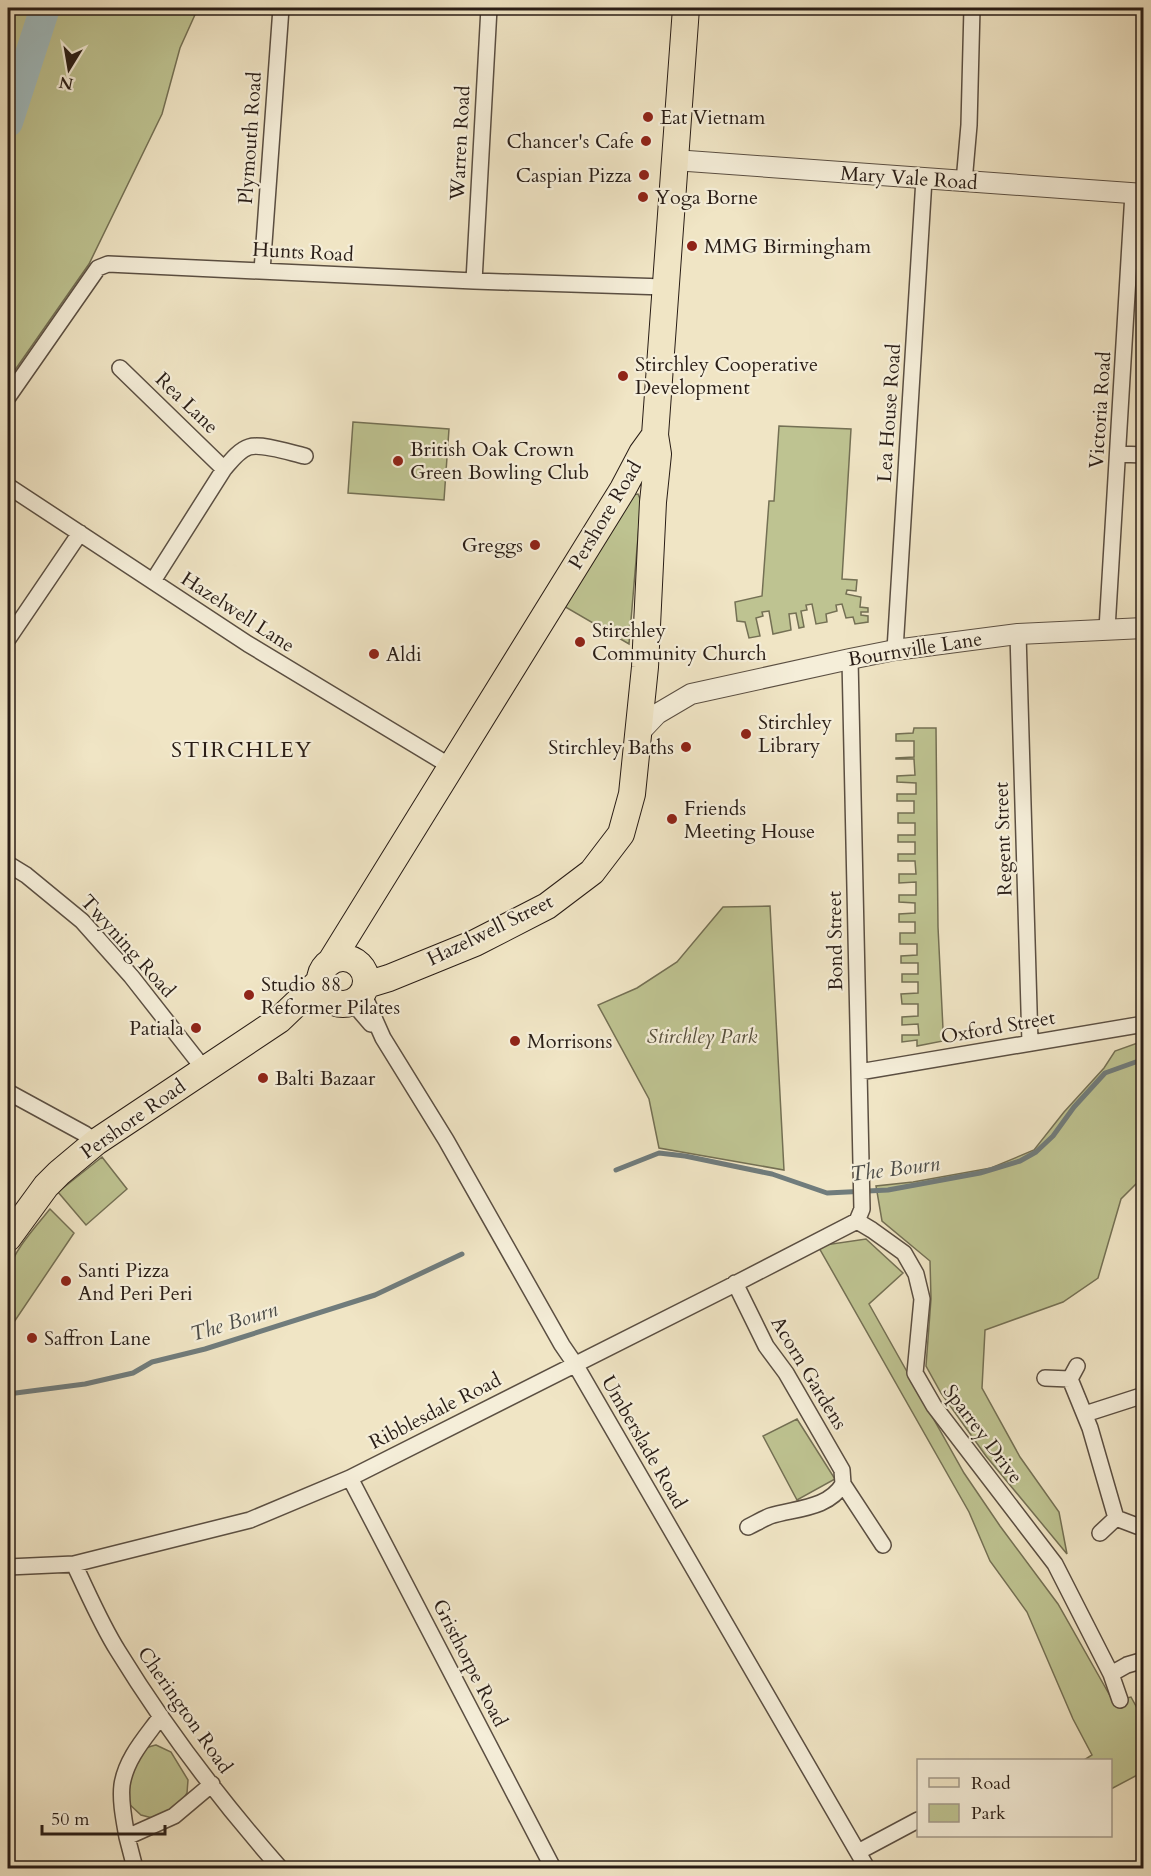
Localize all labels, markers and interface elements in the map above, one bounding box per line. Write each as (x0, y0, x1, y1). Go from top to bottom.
north arrow (39, 39, 99, 99)
street label: Plymouth Road (232, 70, 268, 205)
text: N (57, 71, 75, 95)
street label: Warren Road (443, 84, 477, 202)
place label: Eat Vietnam (660, 104, 765, 131)
marker: Eat Vietnam (641, 110, 655, 124)
place label: Chancer's Cafe (507, 128, 634, 155)
marker: Chancer's Cafe (639, 134, 653, 148)
street label: Mary Vale Road (839, 160, 979, 196)
place label: Caspian Pizza (516, 162, 632, 189)
marker: Caspian Pizza (637, 168, 651, 182)
place label: Yoga Borne (655, 184, 758, 211)
marker: Yoga Borne (636, 190, 650, 204)
place label: MMG Birmingham (704, 233, 871, 260)
street label: Hunts Road (252, 236, 355, 268)
marker: MMG Birmingham (685, 239, 699, 253)
street label: Lea House Road (871, 342, 907, 483)
street label: Victoria Road (1082, 350, 1118, 470)
place label: Stirchley Cooperative Development (635, 351, 818, 401)
street label: Rea Lane (150, 366, 224, 440)
marker: Stirchley Cooperative Development (616, 369, 630, 383)
place label: British Oak Crown Green Bowling Club (410, 436, 589, 486)
marker: British Oak Crown Green Bowling Club (391, 454, 405, 468)
street label: Pershore Road (562, 455, 648, 574)
place label: Greggs (462, 532, 523, 559)
marker: Greggs (528, 538, 542, 552)
street label: Hazelwell Lane (176, 565, 300, 659)
place label: Stirchley Community Church (592, 617, 767, 667)
street label: Bournville Lane (846, 625, 984, 673)
marker: Stirchley Community Church (573, 635, 587, 649)
place label: Aldi (386, 641, 422, 668)
marker: Aldi (367, 647, 381, 661)
place label: Stirchley Library (758, 709, 833, 759)
marker: Stirchley Library (739, 727, 753, 741)
place label: Stirchley Baths (548, 734, 674, 761)
district label: STIRCHLEY (171, 735, 313, 765)
marker: Stirchley Baths (679, 740, 693, 754)
street label: Regent Street (987, 781, 1018, 897)
place label: Friends Meeting House (684, 795, 815, 845)
marker: Friends Meeting House (665, 812, 679, 826)
street label: Hazelwell Street (422, 887, 558, 972)
street label: Twyning Road (74, 889, 182, 1004)
street label: Bond Street (821, 890, 849, 991)
place label: Studio 88 Reformer Pilates (261, 971, 400, 1021)
marker: Studio 88 Reformer Pilates (242, 988, 256, 1002)
street label: Oxford Street (939, 1004, 1058, 1050)
place label: Patiala (129, 1015, 184, 1042)
marker: Patiala (189, 1021, 203, 1035)
park label: Stirchley Park (647, 1023, 757, 1050)
place label: Morrisons (527, 1028, 612, 1055)
marker: Morrisons (508, 1034, 522, 1048)
place label: Balti Bazaar (275, 1065, 376, 1092)
marker: Balti Bazaar (256, 1071, 270, 1085)
street label: Pershore Road (75, 1073, 191, 1165)
water label: The Bourn (849, 1149, 942, 1189)
place label: Santi Pizza And Peri Peri (78, 1257, 193, 1307)
marker: Santi Pizza And Peri Peri (59, 1274, 73, 1288)
water label: The Bourn (187, 1295, 282, 1349)
street label: Acorn Gardens (765, 1311, 853, 1435)
place label: Saffron Lane (44, 1325, 151, 1352)
marker: Saffron Lane (25, 1331, 39, 1345)
street label: Ribblesdale Road (364, 1366, 506, 1456)
street label: Umberslade Road (595, 1370, 693, 1514)
street label: Sparrey Drive (937, 1379, 1029, 1489)
street label: Gristhorpe Road (426, 1595, 514, 1732)
street label: Cherington Road (131, 1641, 239, 1779)
legend (917, 1759, 1112, 1837)
text: Road (971, 1771, 1011, 1796)
scale bar (42, 1798, 165, 1836)
text: Park (971, 1801, 1006, 1826)
text: 50 m (51, 1807, 90, 1832)

